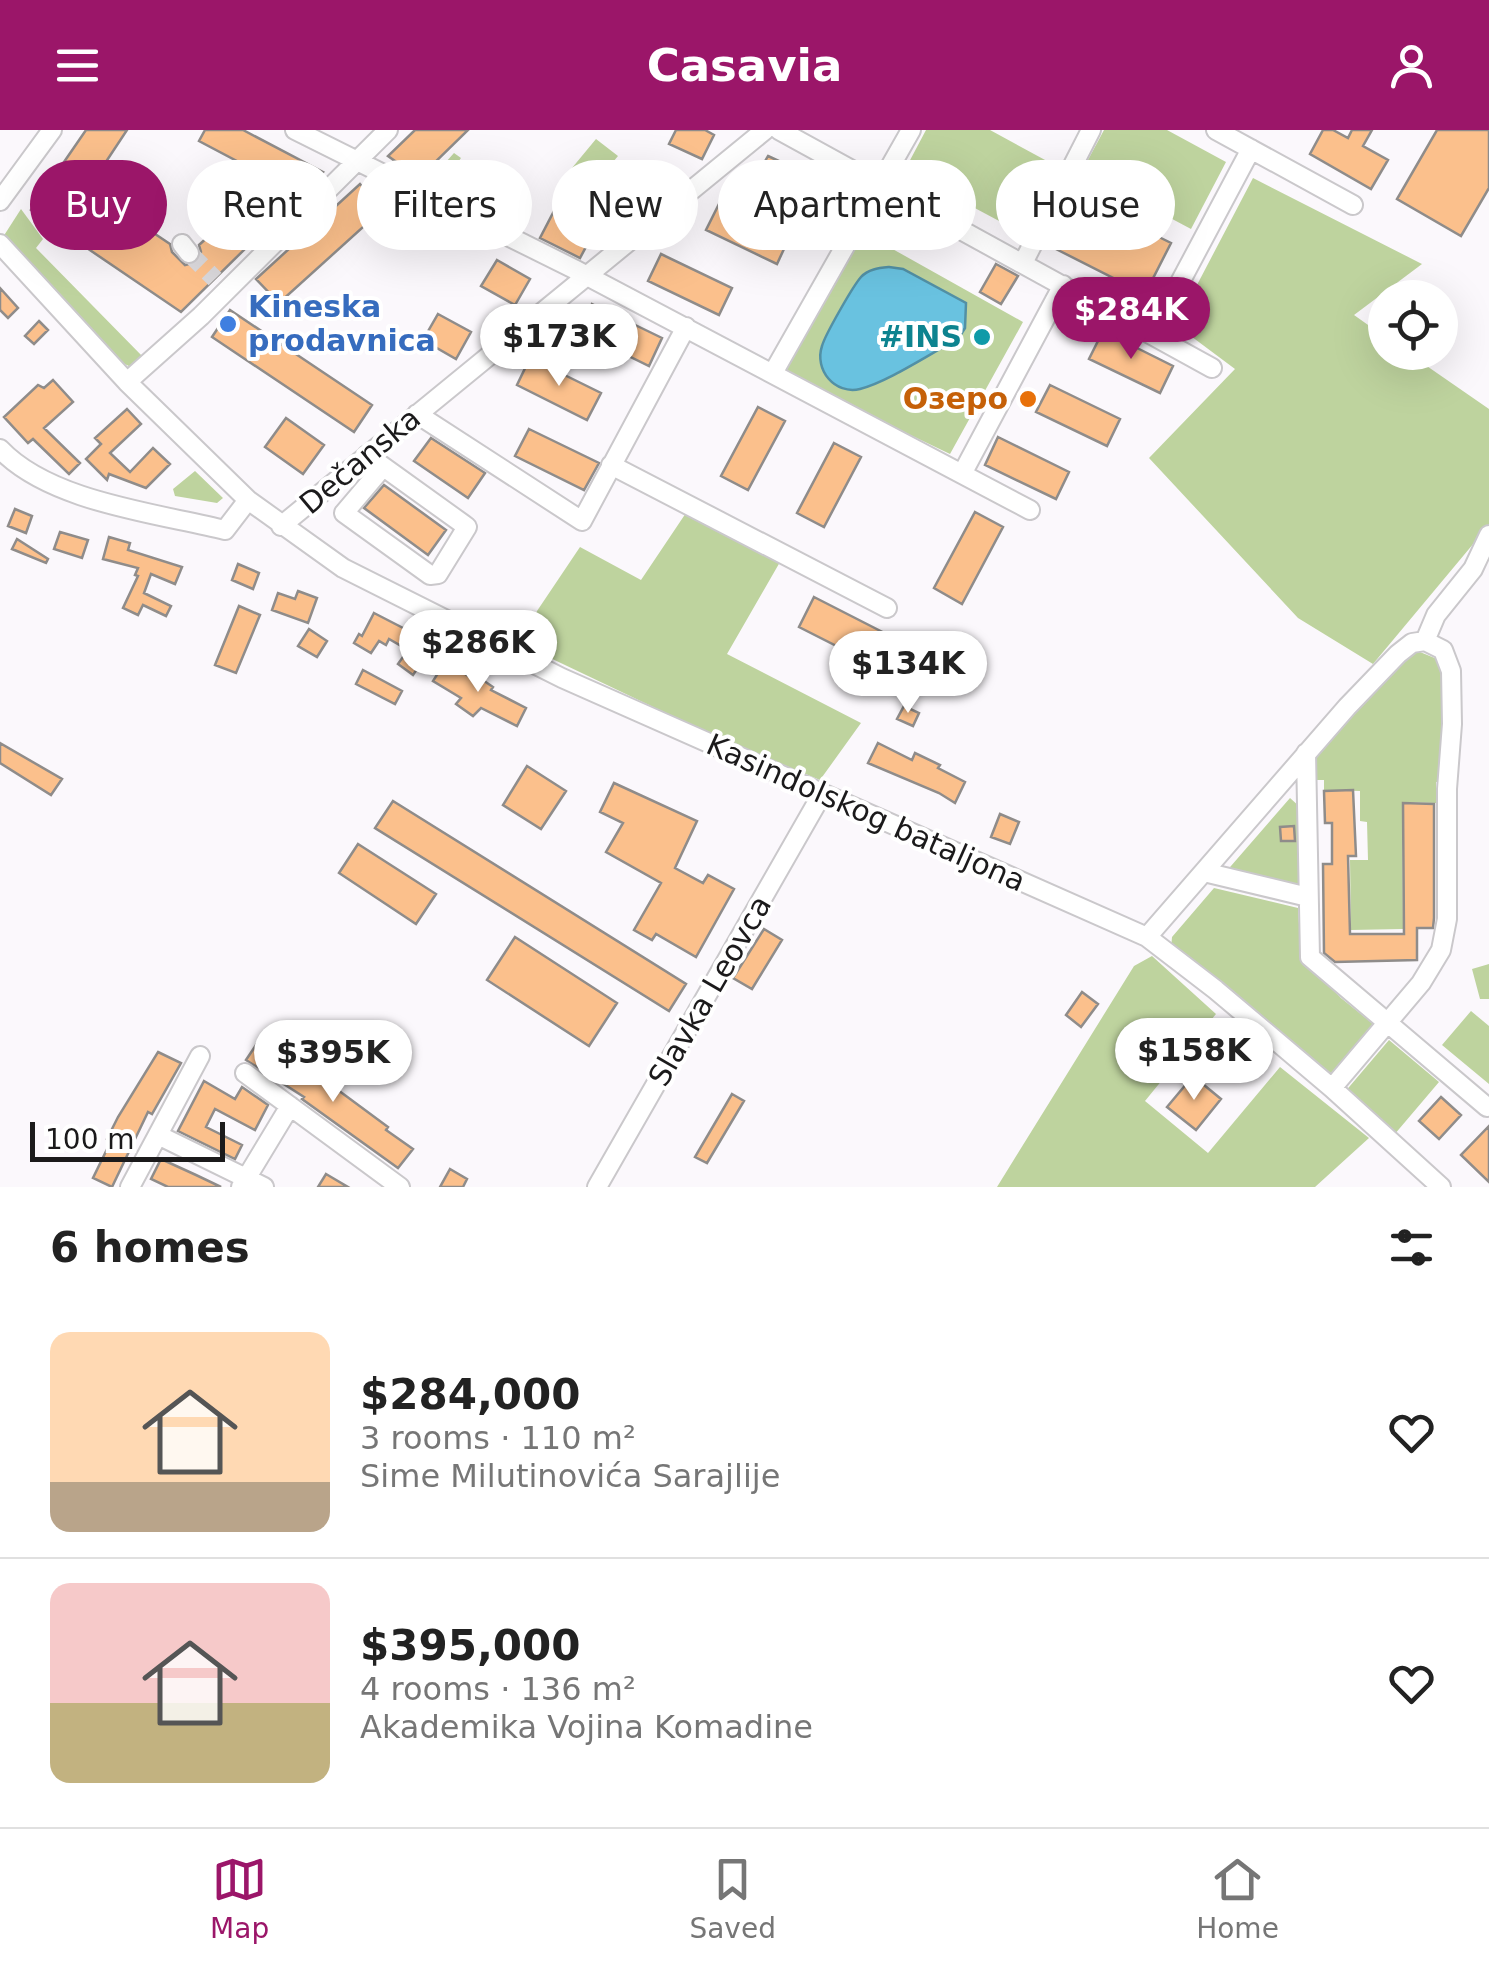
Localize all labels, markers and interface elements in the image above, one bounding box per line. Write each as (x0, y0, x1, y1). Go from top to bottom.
icon: menu (50, 38, 105, 93)
icon: person (1384, 38, 1439, 93)
text: Casavia (647, 39, 842, 92)
chip: Buy (30, 160, 167, 250)
chip: Rent (187, 160, 337, 250)
chip: Filters (357, 160, 532, 250)
chip: New (552, 160, 698, 250)
chip: Apartment (718, 160, 976, 250)
chip: House (996, 160, 1175, 250)
pin: $284K (1061, 277, 1201, 362)
map controls (1368, 280, 1458, 370)
button: locate (1368, 280, 1458, 370)
place label: Kineska prodavnica (248, 289, 436, 358)
text: $284K (1074, 290, 1188, 328)
pin: $173K (489, 304, 629, 389)
marker: Kineska prodavnica (217, 313, 239, 335)
text: $173K (502, 317, 616, 355)
place label: #INS (879, 319, 962, 354)
marker: #INS (971, 326, 993, 348)
place label: Озеро (903, 381, 1008, 416)
marker: Озеро (1017, 388, 1039, 410)
street label: Dečanska (292, 400, 427, 521)
pin: $286K (408, 610, 548, 695)
text: $286K (421, 623, 535, 661)
pin: $134K (838, 631, 978, 716)
text: $134K (851, 644, 965, 682)
street label: Kasindolskog bataljona (701, 726, 1031, 899)
street label: Slavka Leovca (641, 889, 778, 1092)
pin: $158K (1124, 1018, 1264, 1103)
pin: $395K (263, 1020, 403, 1105)
text: $158K (1137, 1031, 1251, 1069)
text: $395K (276, 1033, 390, 1071)
scale bar (30, 1117, 225, 1162)
text: 100 m (45, 1123, 135, 1156)
icon: filters (1384, 1220, 1439, 1275)
text: 6 homes (50, 1223, 250, 1272)
text: $284,000 (360, 1370, 581, 1419)
icon: home (130, 1372, 250, 1492)
icon: heart (1384, 1405, 1439, 1460)
text: 3 rooms · 110 m² (360, 1419, 636, 1457)
text: Sime Milutinovića Sarajlije (360, 1457, 780, 1495)
text: $395,000 (360, 1621, 581, 1670)
icon: home (130, 1623, 250, 1743)
icon: heart (1384, 1656, 1439, 1711)
text: 4 rooms · 136 m² (360, 1670, 636, 1708)
text: Akademika Vojina Komadine (360, 1708, 813, 1746)
tab: Map (210, 1852, 269, 1945)
tab: Saved (689, 1852, 776, 1945)
tab: Home (1196, 1852, 1279, 1945)

